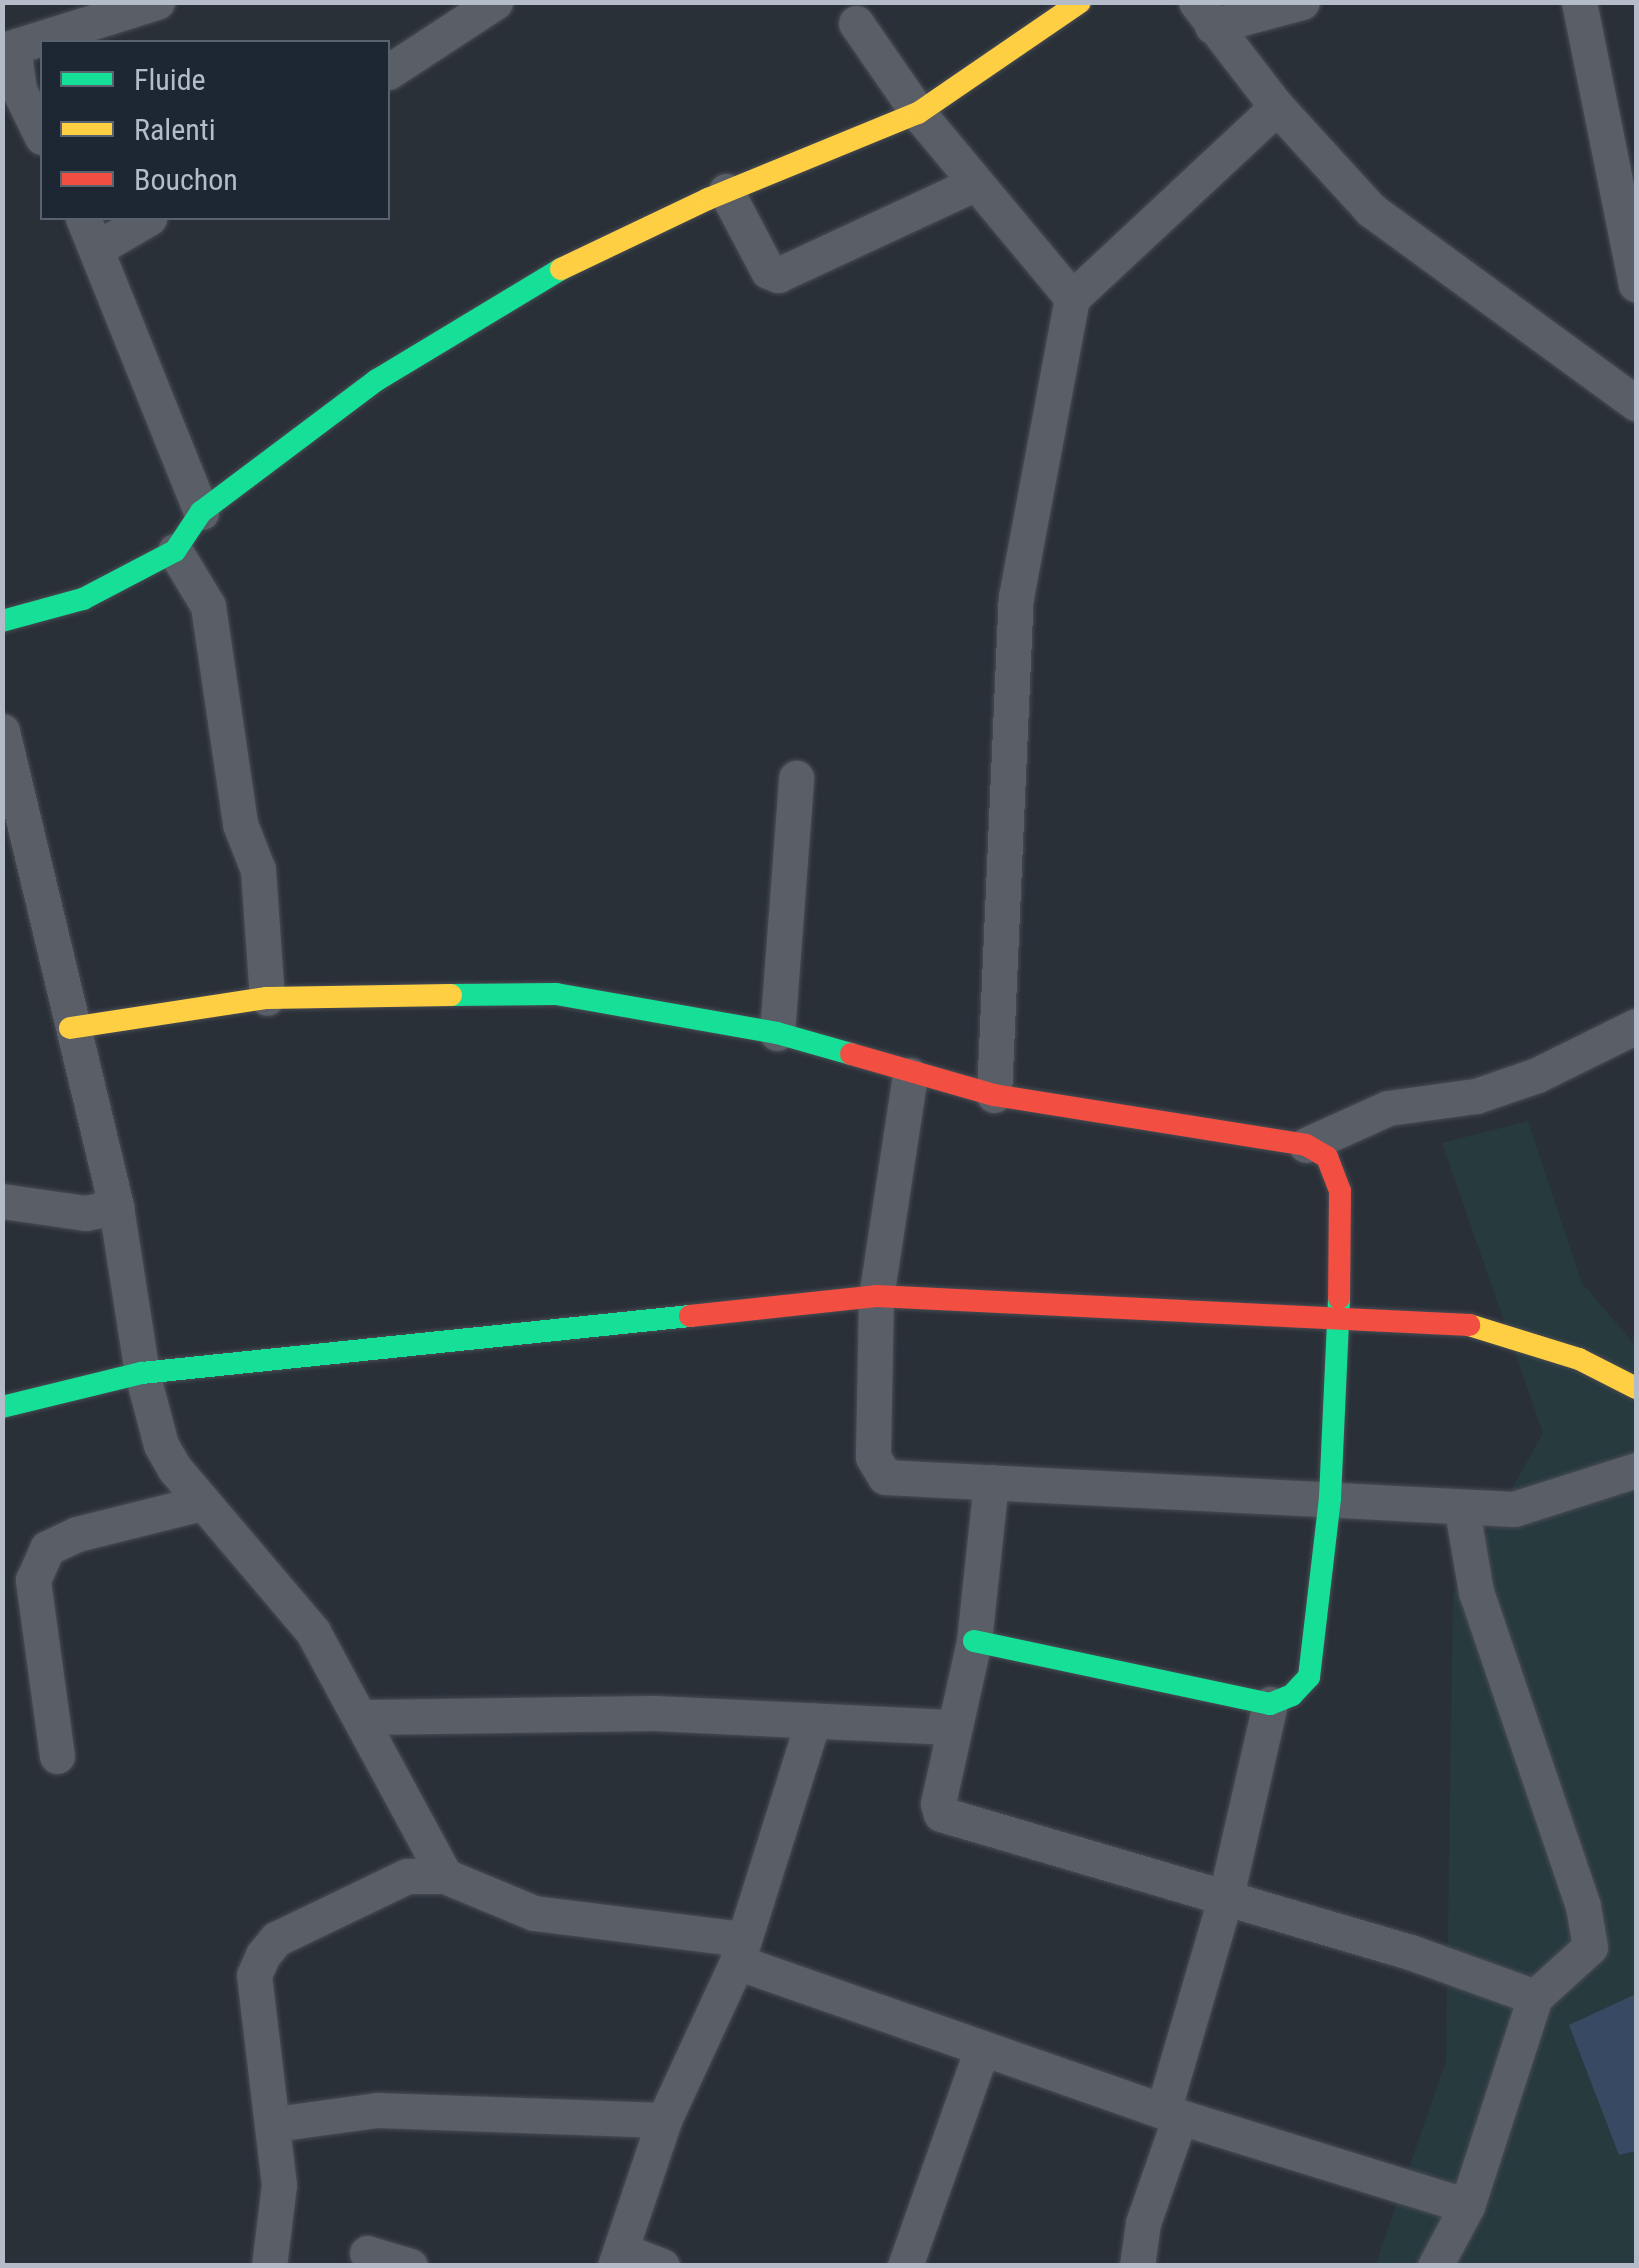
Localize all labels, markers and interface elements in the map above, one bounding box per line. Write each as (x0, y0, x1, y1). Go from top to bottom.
legend (40, 40, 390, 220)
text: Fluide (134, 62, 206, 97)
text: Ralenti (134, 112, 216, 147)
text: Bouchon (134, 162, 238, 197)

